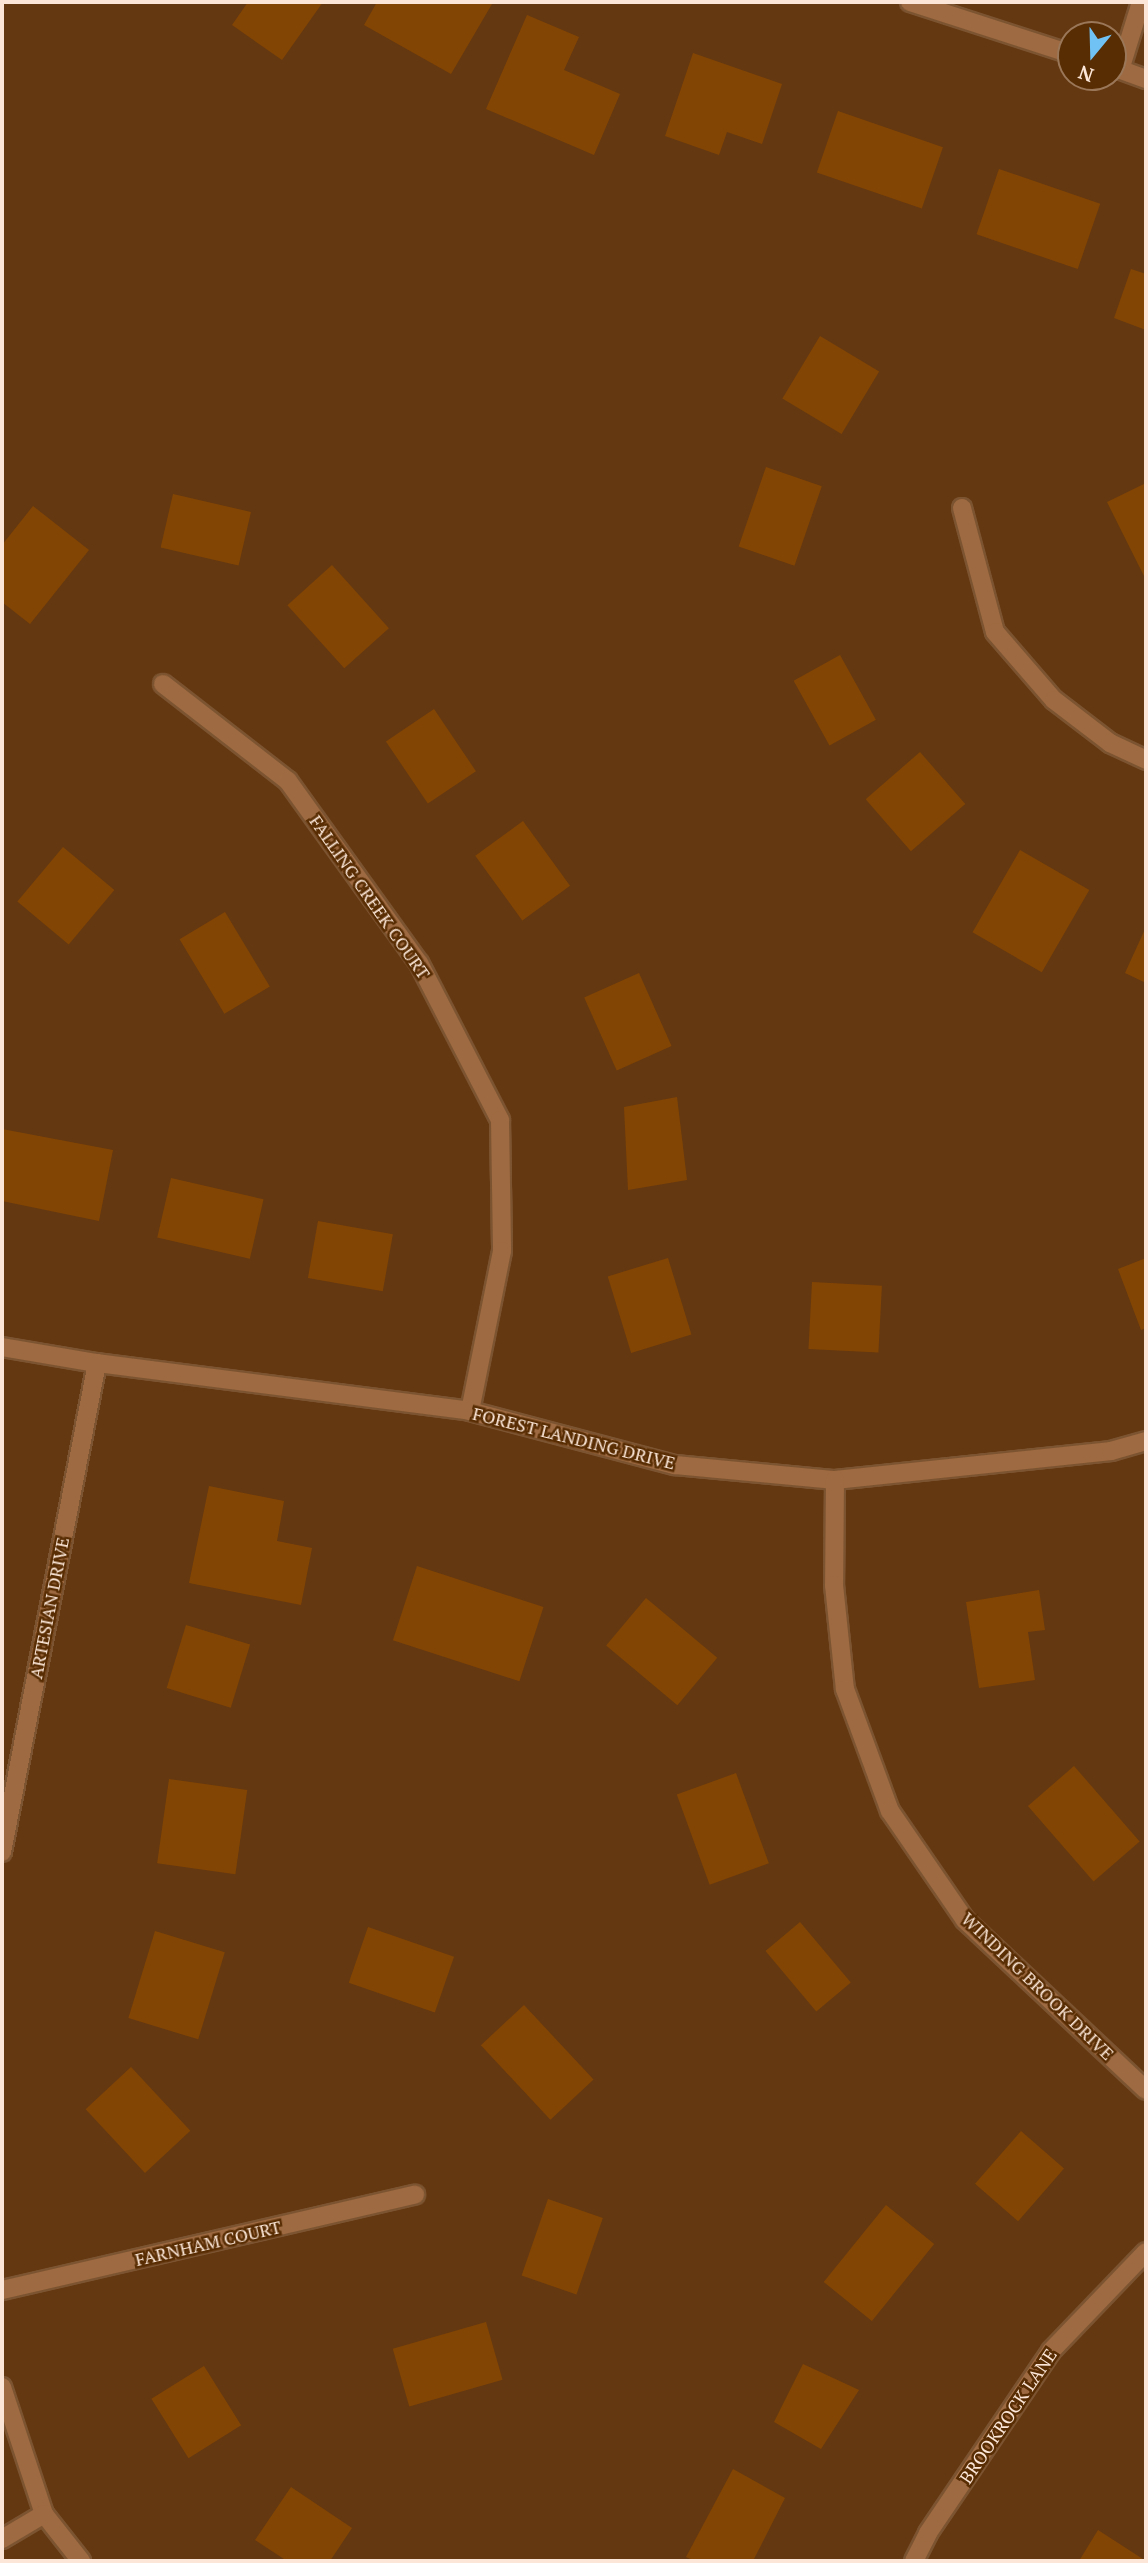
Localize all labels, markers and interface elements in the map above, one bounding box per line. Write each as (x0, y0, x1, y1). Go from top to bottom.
north arrow (1057, 21, 1127, 91)
text: N (1075, 60, 1097, 89)
street label: FALLING CREEK COURT (305, 811, 435, 983)
street label: FOREST LANDING DRIVE (471, 1402, 677, 1474)
street label: ARTESIAN DRIVE (25, 1535, 73, 1681)
street label: WINDING BROOK DRIVE (957, 1908, 1119, 2064)
street label: FARNHAM COURT (133, 2216, 283, 2270)
street label: BROOKROCK LANE (955, 2345, 1061, 2487)

